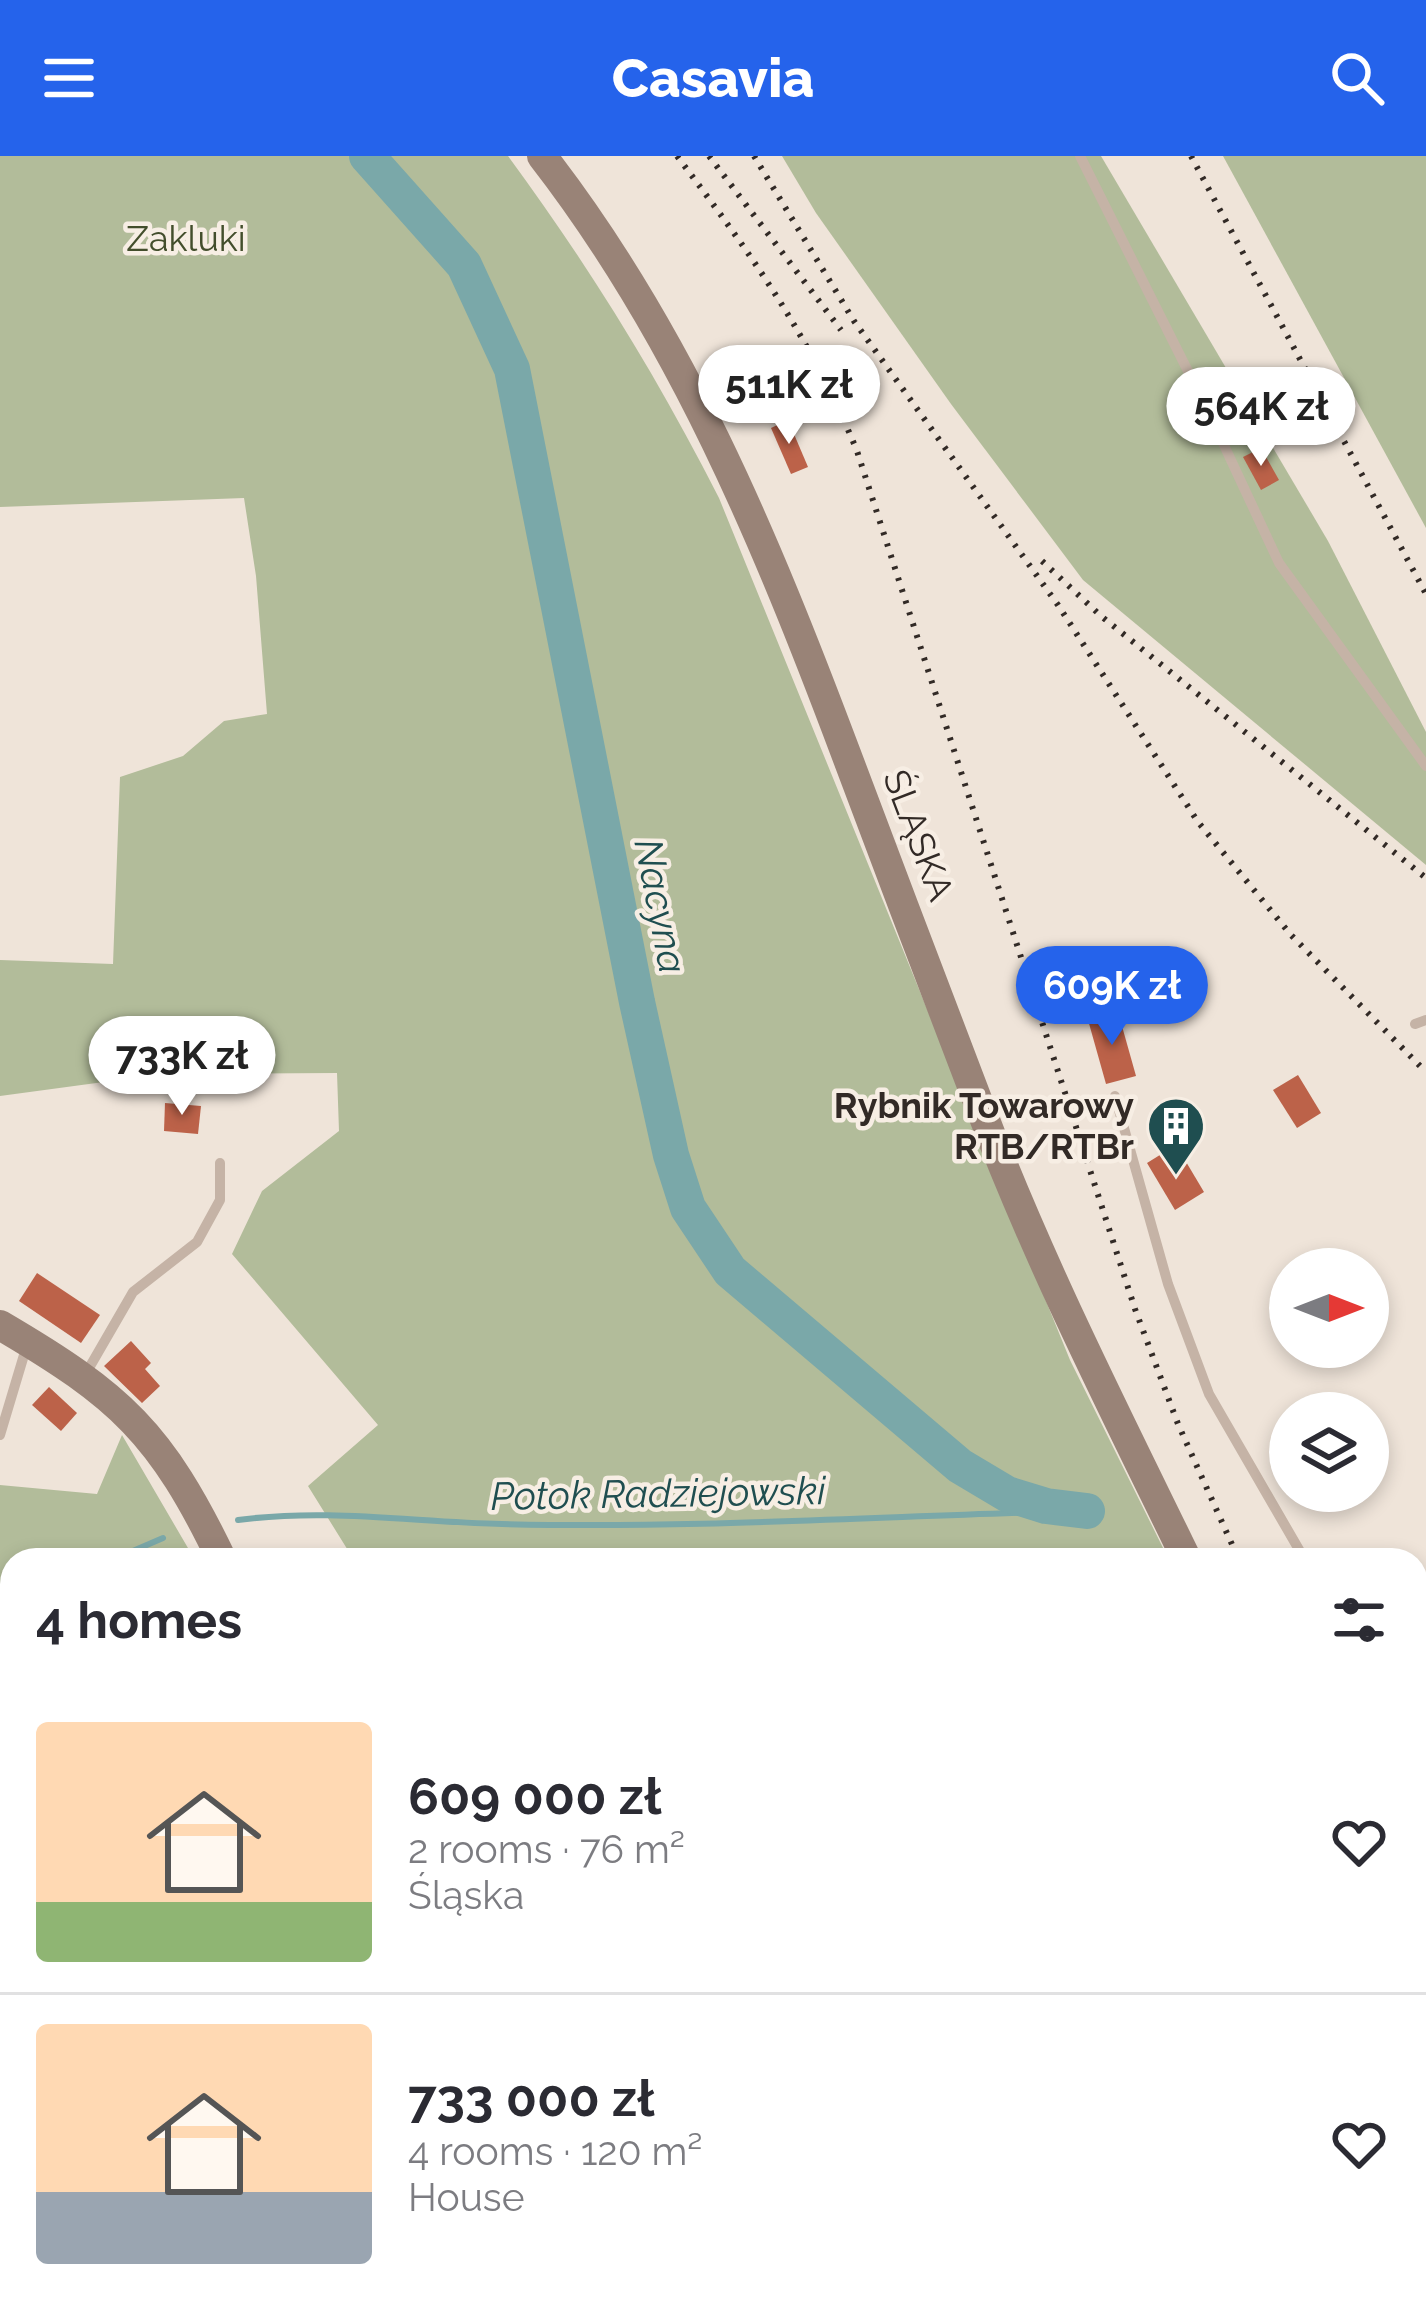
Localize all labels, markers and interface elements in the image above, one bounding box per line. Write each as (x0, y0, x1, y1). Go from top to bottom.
icon: menu (36, 45, 102, 111)
icon: search (1324, 45, 1390, 111)
text: Casavia (612, 46, 814, 110)
park label: Zakluki (126, 217, 246, 259)
pin: 511K zł (678, 345, 900, 447)
text: 511K zł (725, 361, 853, 407)
pin: 564K zł (1150, 367, 1372, 469)
text: 564K zł (1193, 383, 1329, 429)
street label: ŚLĄSKA (875, 764, 963, 906)
water label: Nacyna (625, 835, 697, 977)
pin: 609K zł (1001, 946, 1223, 1048)
text: 609K zł (1043, 962, 1181, 1008)
pin: 733K zł (71, 1016, 293, 1118)
text: 733K zł (115, 1032, 249, 1078)
place label: Rybnik Towarowy RTB/RTBr (834, 1084, 1134, 1167)
building icon: Rybnik Towarowy RTB/RTBr (1145, 1095, 1207, 1177)
north arrow (1269, 1248, 1389, 1368)
map controls (1269, 1248, 1389, 1512)
button: layers (1269, 1392, 1389, 1512)
water label: Potok Radziejowski (490, 1467, 828, 1519)
icon: filters (1326, 1587, 1392, 1653)
text: 4 homes (36, 1590, 242, 1650)
text: 609 000 zł (408, 1766, 661, 1826)
icon: home (132, 1770, 276, 1914)
icon: heart (1326, 1809, 1392, 1875)
text: 2 rooms · 76 m² (408, 1826, 685, 1872)
text: Śląska (408, 1872, 524, 1918)
text: 733 000 zł (408, 2068, 655, 2128)
icon: home (132, 2072, 276, 2216)
icon: heart (1326, 2111, 1392, 2177)
text: 4 rooms · 120 m² (408, 2128, 702, 2174)
text: House (408, 2174, 525, 2220)

